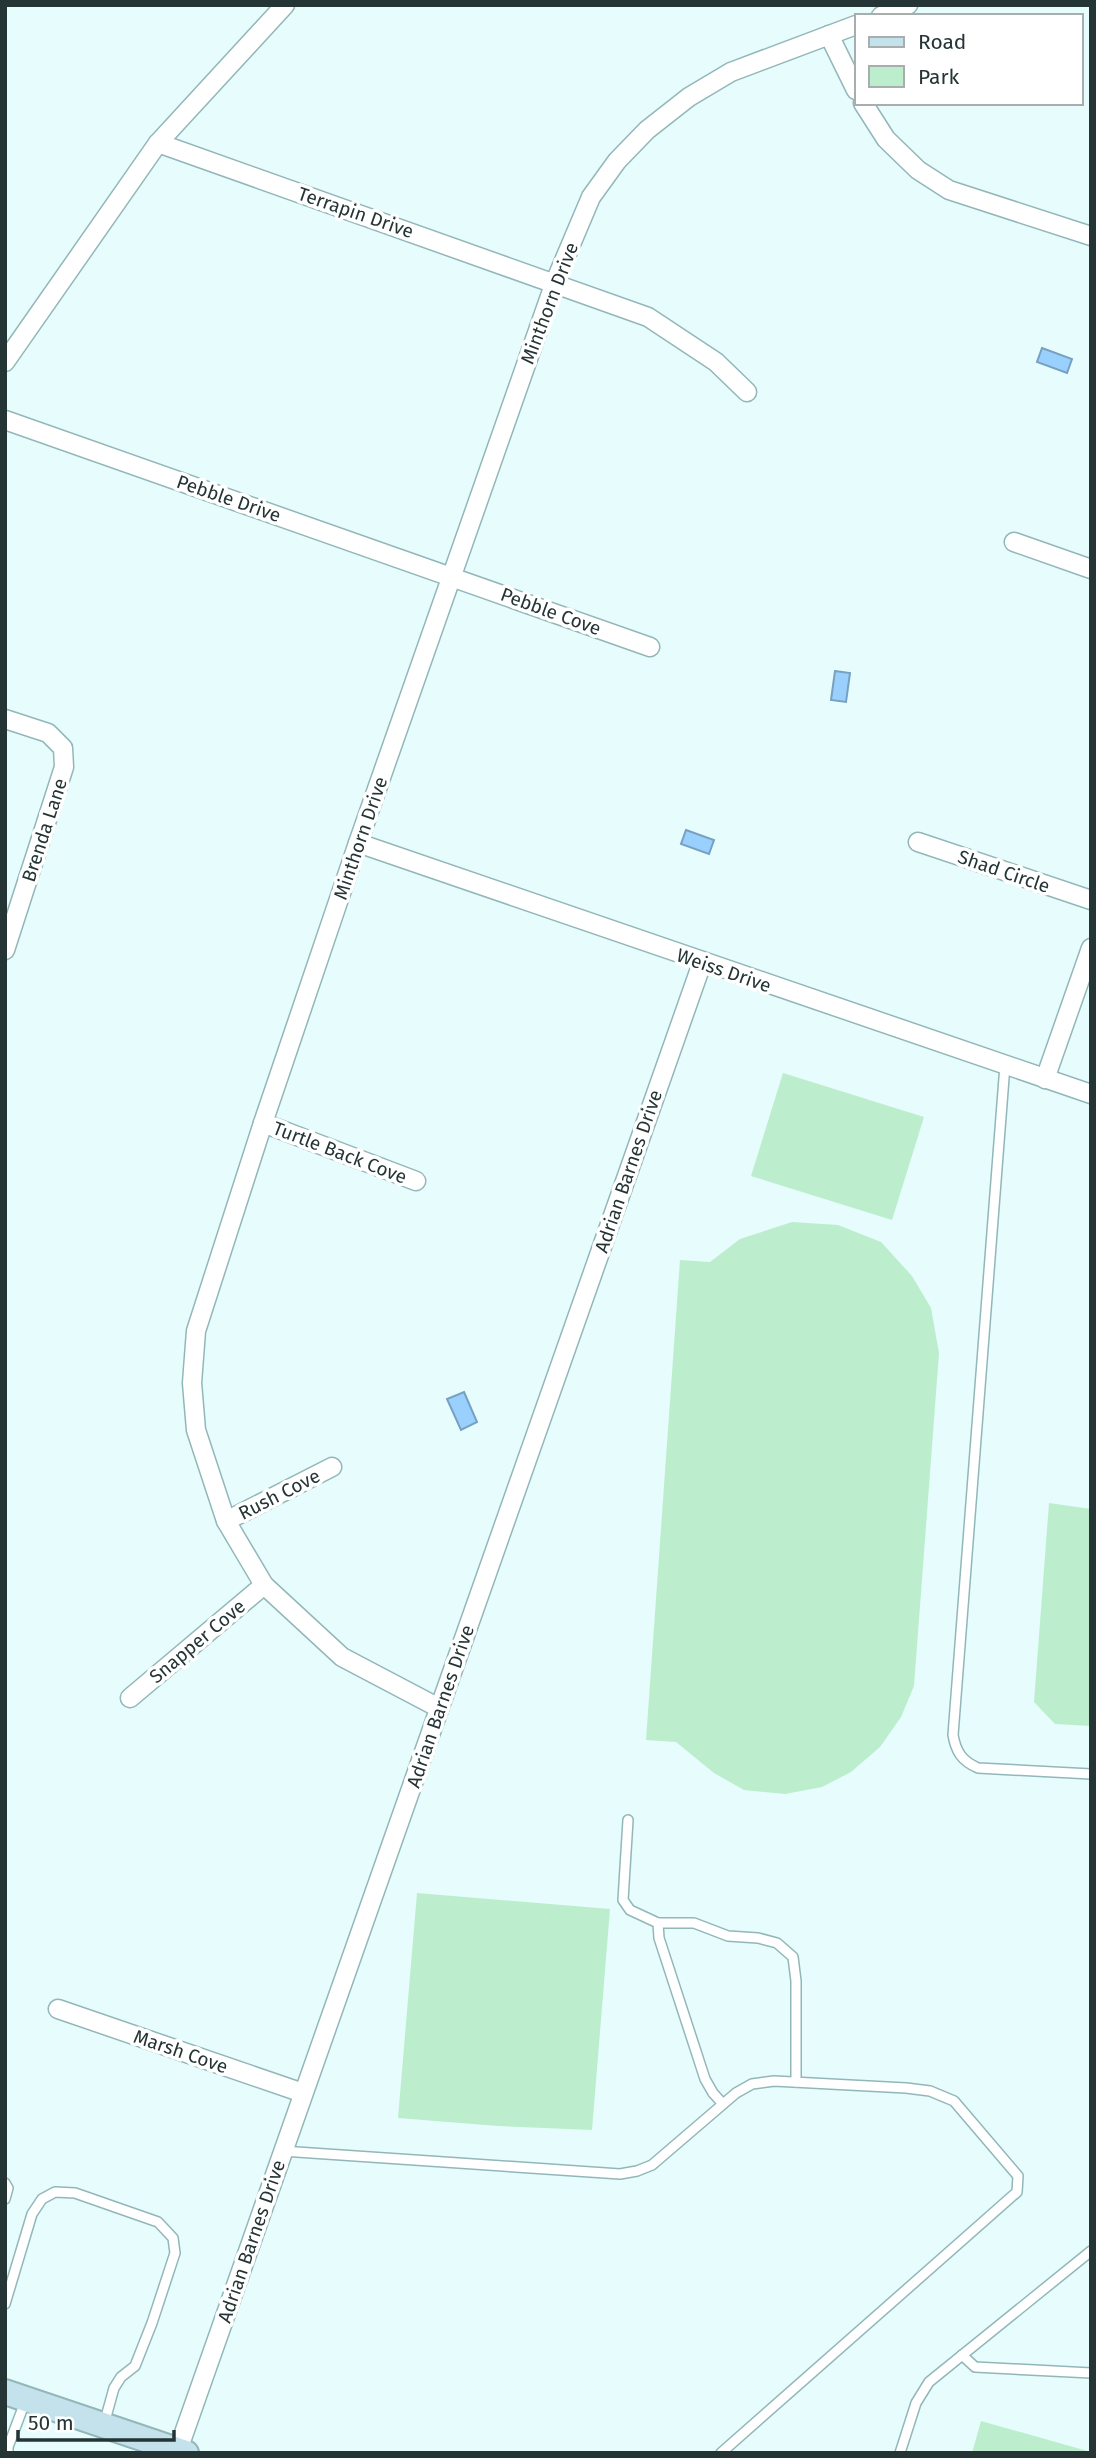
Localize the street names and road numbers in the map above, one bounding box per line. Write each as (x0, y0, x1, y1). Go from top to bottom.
street label: Terrapin Drive (295, 182, 417, 243)
street label: Minthorn Drive (516, 239, 583, 367)
street label: Pebble Drive (174, 470, 284, 527)
street label: Pebble Cove (497, 583, 604, 640)
street label: Minthorn Drive (329, 774, 392, 903)
street label: Brenda Lane (17, 775, 72, 885)
street label: Shad Circle (955, 845, 1053, 898)
street label: Weiss Drive (674, 944, 774, 997)
street label: Adrian Barnes Drive (590, 1087, 667, 1256)
street label: Turtle Back Cove (270, 1116, 410, 1189)
street label: Rush Cove (235, 1464, 324, 1525)
street label: Snapper Cove (145, 1595, 250, 1688)
street label: Adrian Barnes Drive (402, 1622, 479, 1791)
street label: Marsh Cove (131, 2025, 231, 2078)
street label: Adrian Barnes Drive (213, 2157, 290, 2326)

